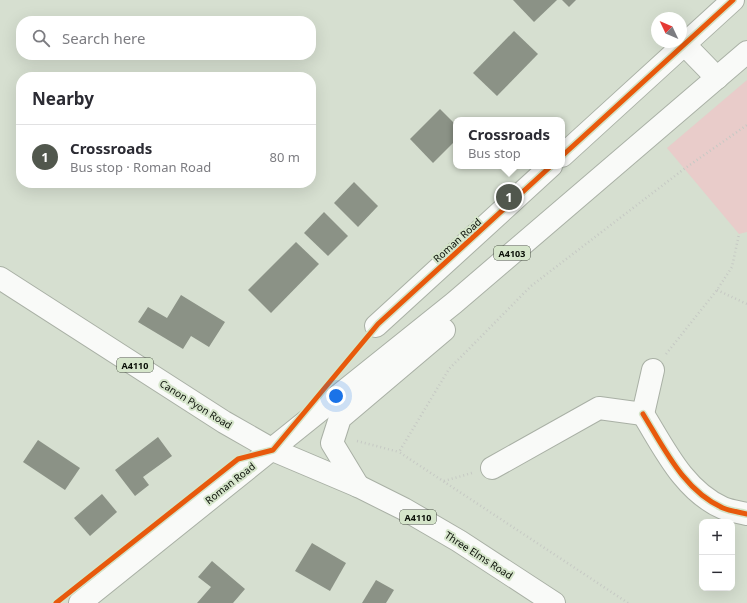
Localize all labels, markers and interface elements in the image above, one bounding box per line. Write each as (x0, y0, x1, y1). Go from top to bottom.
north arrow (651, 12, 687, 48)
search box (16, 16, 316, 60)
icon: search (30, 27, 52, 49)
text: Search here (62, 28, 145, 48)
text: Nearby (32, 87, 94, 110)
popup (453, 117, 565, 169)
text: Crossroads (468, 124, 550, 144)
text: Crossroads (70, 138, 152, 158)
text: Bus stop (468, 144, 521, 162)
text: 1 (41, 148, 49, 166)
text: 80 m (270, 148, 300, 166)
text: Bus stop · Roman Road (70, 158, 211, 176)
pin: 1 (496, 182, 522, 212)
street label: Roman Road (430, 215, 484, 265)
road number: A4103 (494, 246, 530, 260)
road number: A4110 (117, 358, 153, 372)
street label: Canon Pyon Road (157, 376, 235, 432)
your location (326, 386, 346, 406)
street label: Roman Road (202, 459, 258, 507)
road number: A4110 (400, 510, 436, 524)
map controls (699, 519, 735, 591)
button: + (699, 519, 735, 555)
street label: Three Elms Road (442, 528, 516, 582)
button: − (699, 555, 735, 591)

